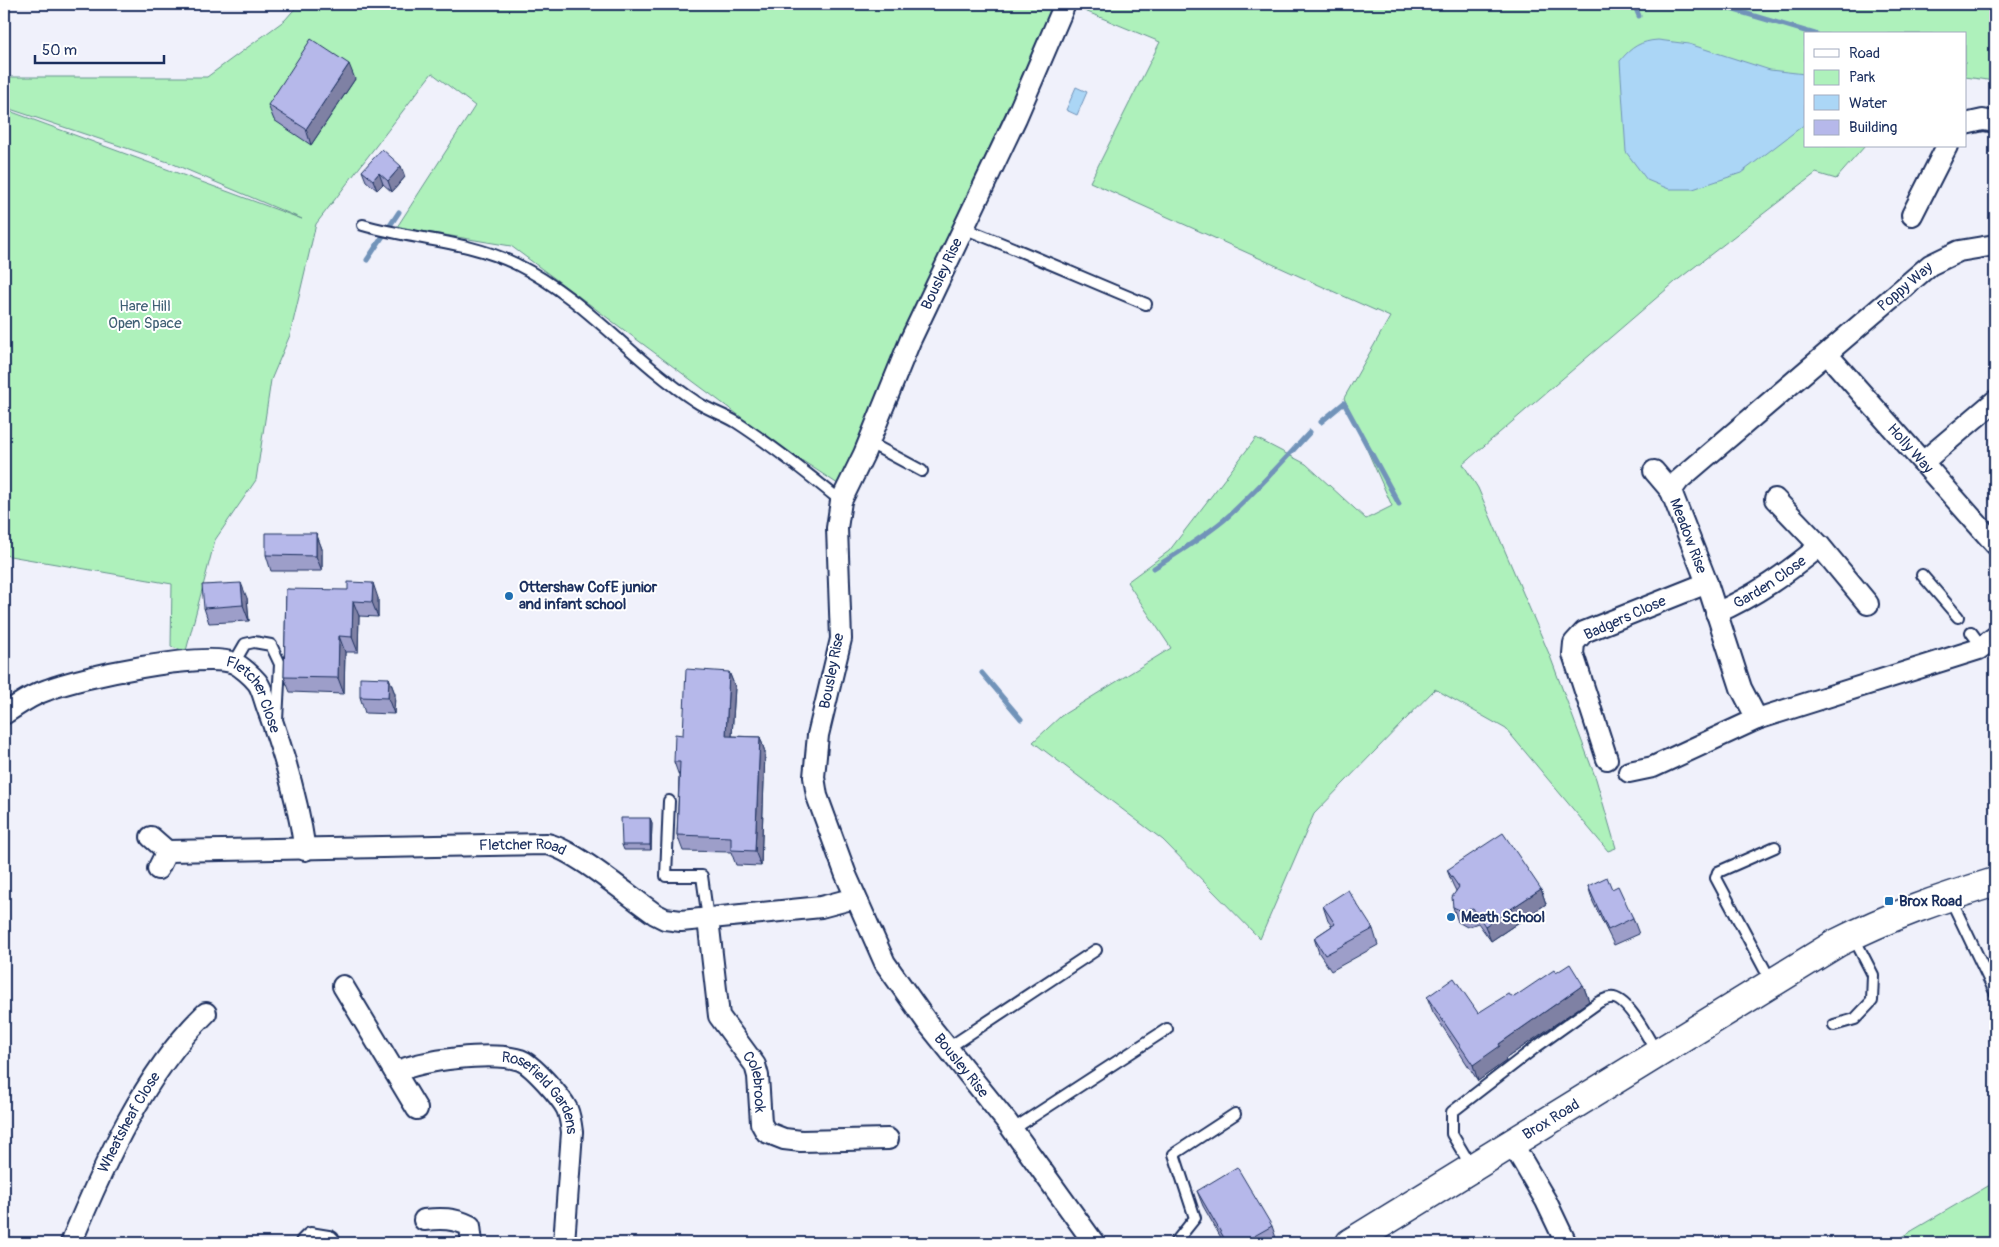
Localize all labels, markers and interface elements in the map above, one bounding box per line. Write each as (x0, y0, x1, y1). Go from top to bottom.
scale bar (35, 32, 164, 64)
legend (1804, 32, 1966, 148)
text: 50 m (42, 41, 77, 60)
text: Road (1849, 44, 1880, 63)
text: Park (1849, 68, 1876, 87)
text: Water (1849, 94, 1888, 113)
text: Building (1849, 118, 1897, 137)
street label: Bousley Rise (917, 235, 967, 313)
street label: Poppy Way (1873, 257, 1937, 315)
park label: Hare Hill Open Space (108, 297, 182, 333)
street label: Holly Way (1883, 419, 1938, 478)
street label: Meadow Rise (1665, 496, 1711, 577)
street label: Garden Close (1730, 551, 1810, 613)
place label: Ottershaw CofE junior and infant school (519, 578, 658, 614)
marker: Ottershaw CofE junior and infant school (503, 590, 515, 602)
street label: Badgers Close (1581, 591, 1670, 645)
street label: Bousley Rise (815, 631, 849, 711)
street label: Fletcher Close (224, 652, 285, 736)
street label: Fletcher Road (479, 834, 569, 860)
place label: Brox Road (1899, 892, 1962, 911)
marker: Brox Road (1883, 895, 1895, 907)
place label: Meath School (1461, 908, 1545, 927)
marker: Meath School (1445, 911, 1457, 923)
street label: Bousley Rise (930, 1029, 993, 1102)
street label: Rosefield Gardens (501, 1047, 582, 1136)
street label: Colebrook (738, 1047, 770, 1114)
street label: Wheatsheaf Close (93, 1068, 165, 1176)
street label: Brox Road (1519, 1095, 1583, 1144)

